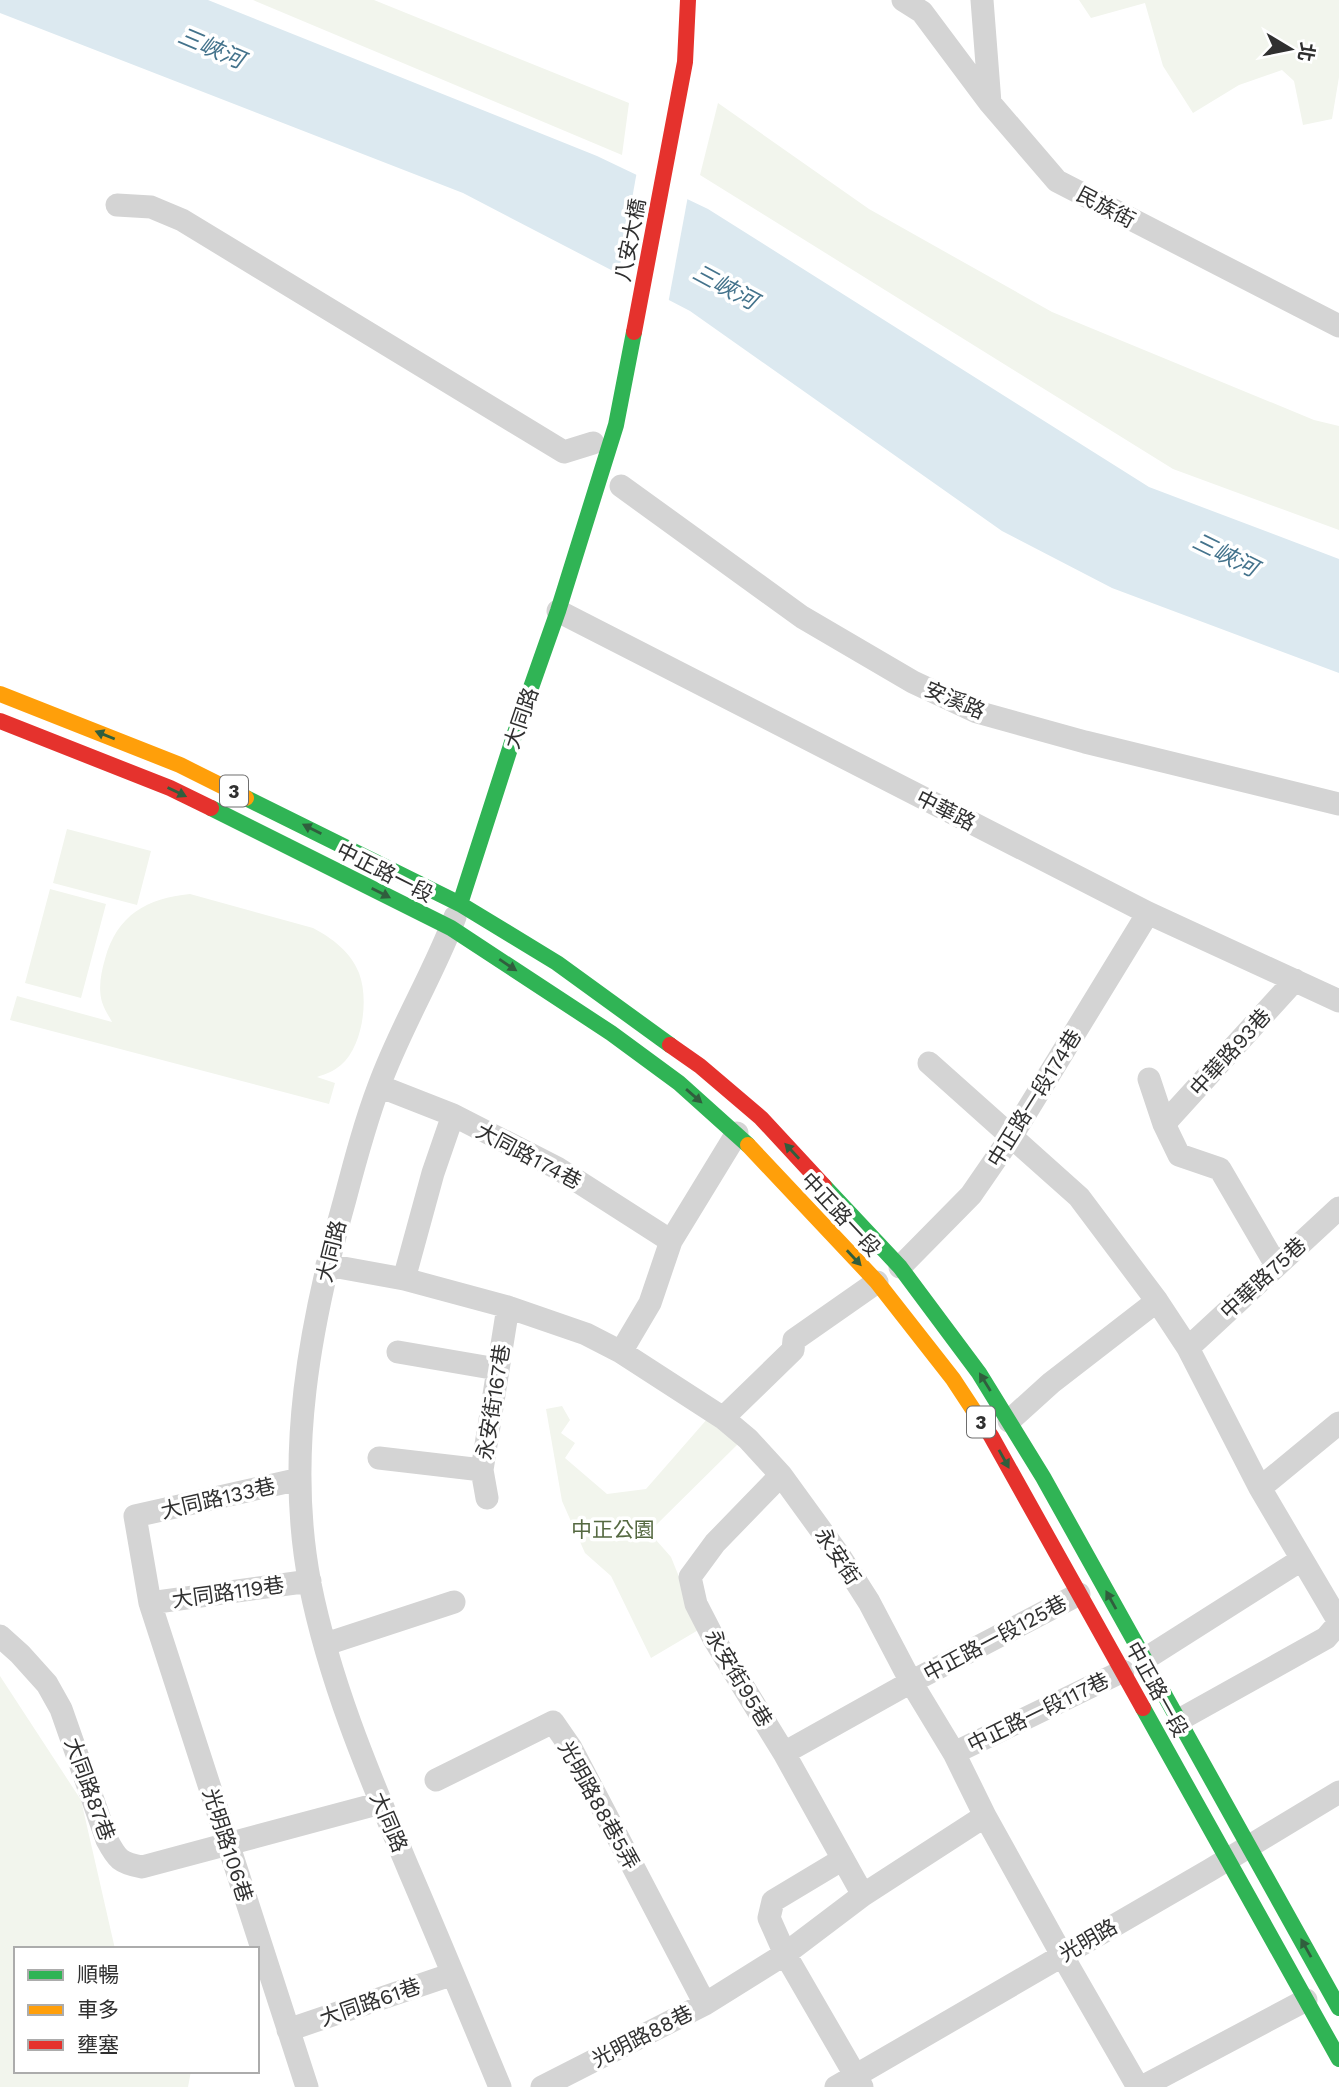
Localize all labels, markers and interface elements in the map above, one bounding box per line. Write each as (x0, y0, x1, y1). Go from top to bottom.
north arrow (1255, 14, 1325, 84)
water label: 三峽河 (174, 22, 252, 75)
text: 北 (1293, 41, 1319, 63)
street label: 民族街 (1072, 181, 1140, 233)
street label: 八安大橋 (610, 196, 650, 284)
water label: 三峽河 (688, 259, 765, 317)
water label: 三峽河 (1188, 528, 1266, 584)
street label: 安溪路 (921, 676, 989, 724)
street label: 大同路 (499, 684, 543, 752)
one-way arrow (95, 729, 116, 740)
road number: 3 (220, 776, 248, 806)
street label: 中華路 (912, 785, 980, 835)
one-way arrow (167, 786, 187, 798)
one-way arrow (302, 824, 322, 835)
street label: 中正路一段 (333, 837, 437, 907)
one-way arrow (371, 888, 391, 899)
one-way arrow (499, 958, 518, 971)
street label: 中華路93巷 (1184, 1003, 1276, 1101)
street label: 中正路一段174巷 (982, 1025, 1086, 1171)
one-way arrow (686, 1088, 703, 1103)
street label: 大同路174巷 (472, 1118, 586, 1194)
one-way arrow (784, 1142, 800, 1160)
street label: 中正路一段 (796, 1167, 886, 1261)
street label: 大同路 (311, 1217, 351, 1285)
street label: 中華路75巷 (1215, 1232, 1311, 1324)
one-way arrow (845, 1249, 861, 1266)
street label: 永安街167巷 (472, 1342, 514, 1462)
one-way arrow (978, 1372, 991, 1391)
road number: 3 (967, 1406, 995, 1438)
one-way arrow (998, 1450, 1010, 1469)
street label: 大同路133巷 (158, 1473, 278, 1523)
park label: 中正公園 (571, 1517, 655, 1542)
street label: 永安街 (810, 1523, 866, 1589)
street label: 大同路119巷 (170, 1572, 286, 1612)
street label: 中正路一段125巷 (919, 1590, 1071, 1686)
one-way arrow (1105, 1590, 1117, 1609)
street label: 永安街95巷 (700, 1625, 778, 1731)
street label: 中正路一段 (1121, 1637, 1193, 1741)
street label: 中正路一段117巷 (963, 1667, 1113, 1757)
street label: 大同路87巷 (60, 1734, 120, 1844)
street label: 光明路88巷5弄 (553, 1736, 645, 1874)
street label: 光明路106巷 (198, 1785, 258, 1905)
street label: 大同路 (365, 1788, 413, 1856)
street label: 光明路 (1054, 1913, 1122, 1967)
one-way arrow (1300, 1938, 1312, 1958)
legend (14, 1947, 259, 2073)
text: 順暢 (77, 1962, 119, 1987)
street label: 大同路61巷 (316, 1973, 424, 2031)
text: 車多 (77, 1997, 119, 2022)
street label: 光明路88巷 (587, 2000, 697, 2072)
text: 壅塞 (77, 2032, 119, 2057)

